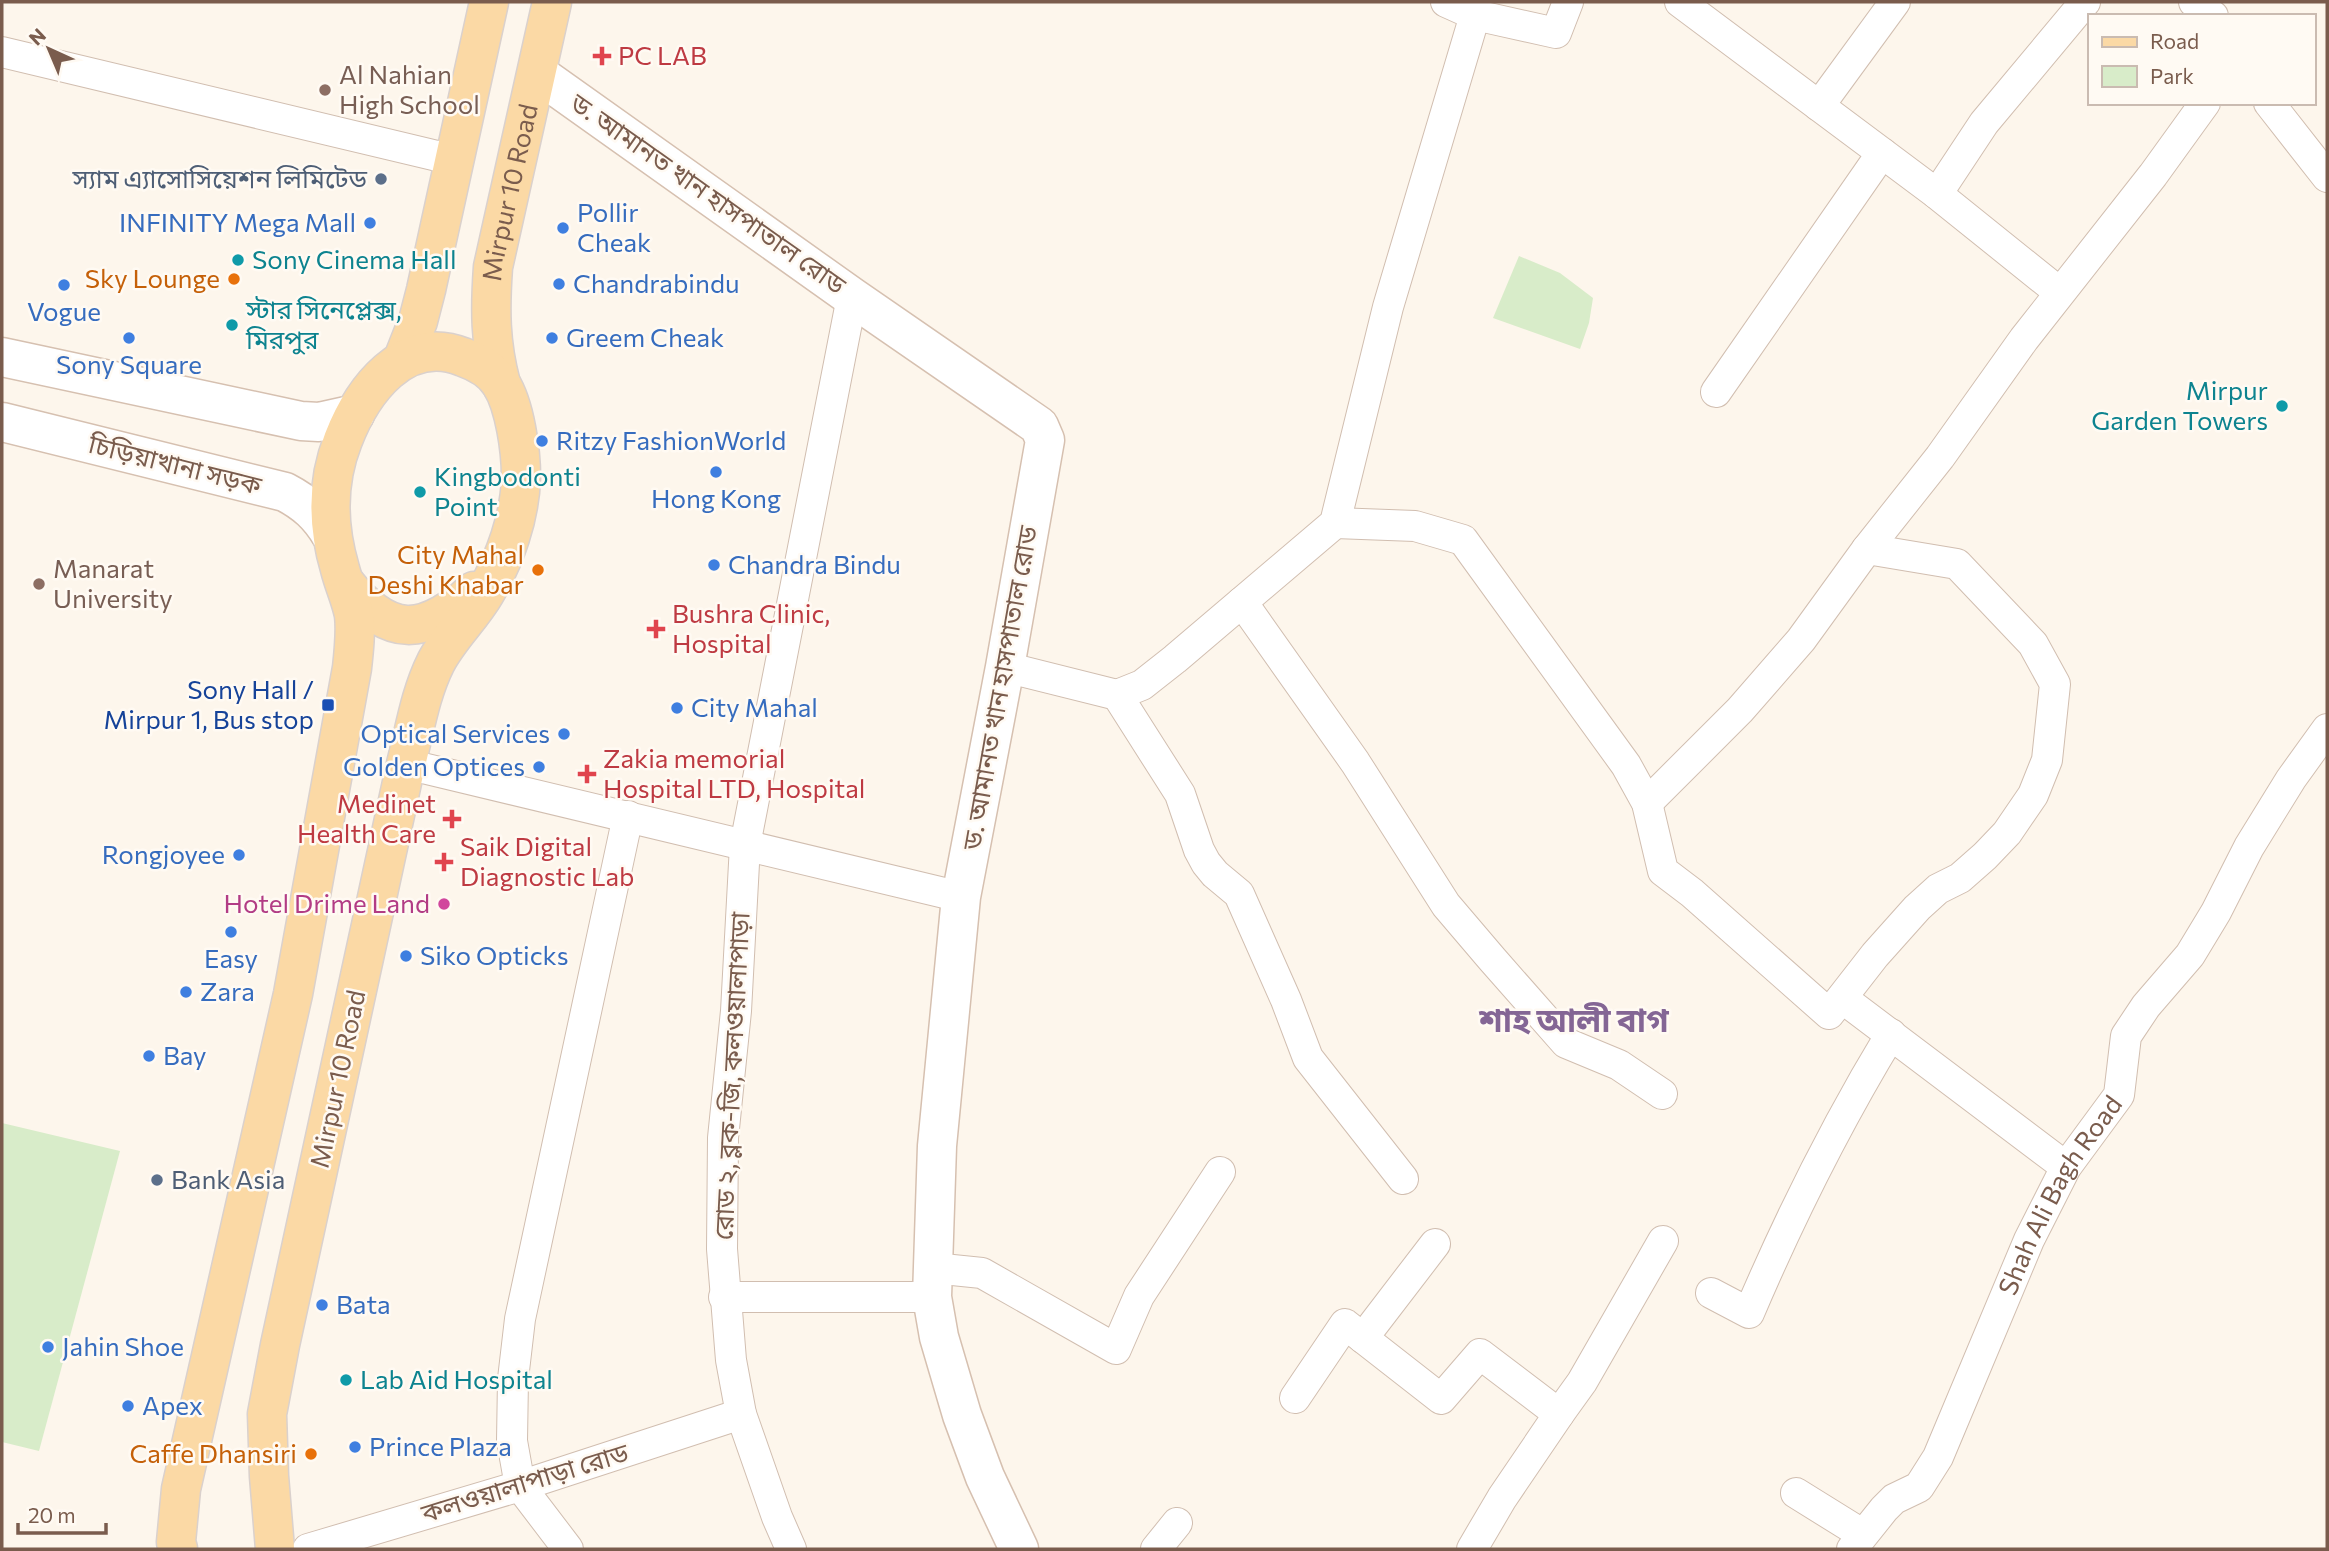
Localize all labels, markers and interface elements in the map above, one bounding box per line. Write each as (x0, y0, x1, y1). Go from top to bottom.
north arrow (14, 14, 84, 84)
legend (2088, 14, 2315, 105)
text: N (24, 23, 50, 50)
text: Road (2150, 28, 2199, 53)
place label: PC LAB (618, 39, 707, 70)
marker: PC LAB (592, 46, 612, 66)
place label: Al Nahian High School (339, 58, 480, 119)
text: Park (2150, 63, 2194, 88)
marker: Al Nahian High School (317, 82, 333, 98)
street label: ড. আমানত খান হাসপাতাল রোড (565, 85, 853, 300)
street label: Mirpur 10 Road (475, 101, 543, 282)
place label: স্যাম এ্যাসোসিয়েশন লিমিটেড (72, 162, 367, 193)
marker: স্যাম এ্যাসোসিয়েশন লিমিটেড (373, 171, 389, 187)
place label: Pollir Cheak (577, 196, 651, 257)
place label: INFINITY Mega Mall (119, 206, 356, 237)
marker: INFINITY Mega Mall (362, 215, 378, 231)
marker: Pollir Cheak (555, 220, 571, 236)
place label: Sony Cinema Hall (252, 243, 456, 274)
marker: Sony Cinema Hall (230, 252, 246, 268)
place label: Sky Lounge (85, 262, 220, 293)
place label: Chandrabindu (573, 267, 739, 298)
marker: Sky Lounge (226, 271, 242, 287)
marker: Chandrabindu (551, 276, 567, 292)
marker: Vogue (56, 277, 72, 293)
place label: স্টার সিনেপ্লেক্স, মিরপুর (245, 293, 402, 355)
place label: Vogue (27, 295, 101, 326)
marker: স্টার সিনেপ্লেক্স, মিরপুর (224, 317, 240, 333)
place label: Greem Cheak (566, 321, 724, 352)
marker: Sony Square (121, 330, 137, 346)
marker: Greem Cheak (544, 330, 560, 346)
place label: Sony Square (56, 348, 202, 379)
place label: Mirpur Garden Towers (2091, 374, 2268, 435)
marker: Mirpur Garden Towers (2274, 398, 2290, 414)
place label: Ritzy FashionWorld (556, 424, 786, 455)
street label: চিড়িয়াখানা সড়ক (85, 427, 266, 500)
marker: Ritzy FashionWorld (534, 433, 550, 449)
place label: Kingbodonti Point (434, 460, 581, 521)
marker: Hong Kong (708, 464, 724, 480)
place label: Hong Kong (651, 482, 781, 513)
marker: Kingbodonti Point (412, 484, 428, 500)
street label: ড. আমানত খান হাসপাতাল রোড (955, 523, 1042, 853)
place label: City Mahal Deshi Khabar (367, 538, 524, 599)
place label: Chandra Bindu (728, 548, 901, 579)
place label: Manarat University (53, 552, 173, 613)
marker: Chandra Bindu (706, 557, 722, 573)
marker: City Mahal Deshi Khabar (530, 562, 546, 578)
marker: Manarat University (31, 576, 47, 592)
place label: Bushra Clinic, Hospital (672, 597, 830, 658)
marker: Bushra Clinic, Hospital (646, 619, 666, 639)
place label: Sony Hall / Mirpur 1, Bus stop (103, 673, 314, 734)
place label: City Mahal (691, 691, 818, 722)
marker: Sony Hall / Mirpur 1, Bus stop (320, 697, 336, 713)
marker: City Mahal (669, 700, 685, 716)
place label: Optical Services (360, 717, 550, 748)
marker: Optical Services (556, 726, 572, 742)
place label: Zakia memorial Hospital LTD, Hospital (603, 742, 865, 803)
place label: Golden Optices (343, 750, 525, 781)
marker: Golden Optices (531, 759, 547, 775)
marker: Zakia memorial Hospital LTD, Hospital (577, 764, 597, 784)
place label: Medinet Health Care (297, 787, 436, 848)
marker: Medinet Health Care (442, 809, 462, 829)
place label: Saik Digital Diagnostic Lab (460, 830, 635, 891)
place label: Rongjoyee (102, 838, 225, 869)
marker: Rongjoyee (231, 847, 247, 863)
marker: Saik Digital Diagnostic Lab (434, 852, 454, 872)
place label: Hotel Drime Land (223, 887, 430, 918)
marker: Hotel Drime Land (436, 896, 452, 912)
street label: রোড ২, ব্লক-জি, কলওয়ালাপাড়া (706, 910, 755, 1241)
marker: Easy (223, 924, 239, 940)
place label: Siko Opticks (420, 939, 569, 970)
place label: Easy (204, 942, 258, 973)
marker: Siko Opticks (398, 948, 414, 964)
place label: Zara (200, 975, 255, 1006)
marker: Zara (178, 984, 194, 1000)
street label: Mirpur 10 Road (303, 987, 371, 1170)
district label: শাহ আলী বাগ (1478, 998, 1670, 1039)
place label: Bay (163, 1039, 207, 1070)
marker: Bay (141, 1048, 157, 1064)
street label: Shah Ali Bagh Road (1991, 1089, 2128, 1299)
place label: Bank Asia (171, 1163, 285, 1194)
marker: Bank Asia (149, 1172, 165, 1188)
place label: Bata (336, 1288, 391, 1319)
marker: Bata (314, 1297, 330, 1313)
place label: Jahin Shoe (62, 1330, 184, 1361)
marker: Jahin Shoe (40, 1339, 56, 1355)
place label: Lab Aid Hospital (360, 1363, 553, 1394)
marker: Lab Aid Hospital (338, 1372, 354, 1388)
place label: Apex (142, 1389, 203, 1420)
marker: Apex (120, 1398, 136, 1414)
place label: Prince Plaza (369, 1430, 512, 1461)
street label: কলওয়ালাপাড়া রোড (416, 1435, 632, 1528)
place label: Caffe Dhansiri (129, 1437, 297, 1468)
marker: Prince Plaza (347, 1439, 363, 1455)
marker: Caffe Dhansiri (303, 1446, 319, 1462)
scale bar (18, 1492, 105, 1536)
text: 20 m (28, 1502, 76, 1527)

